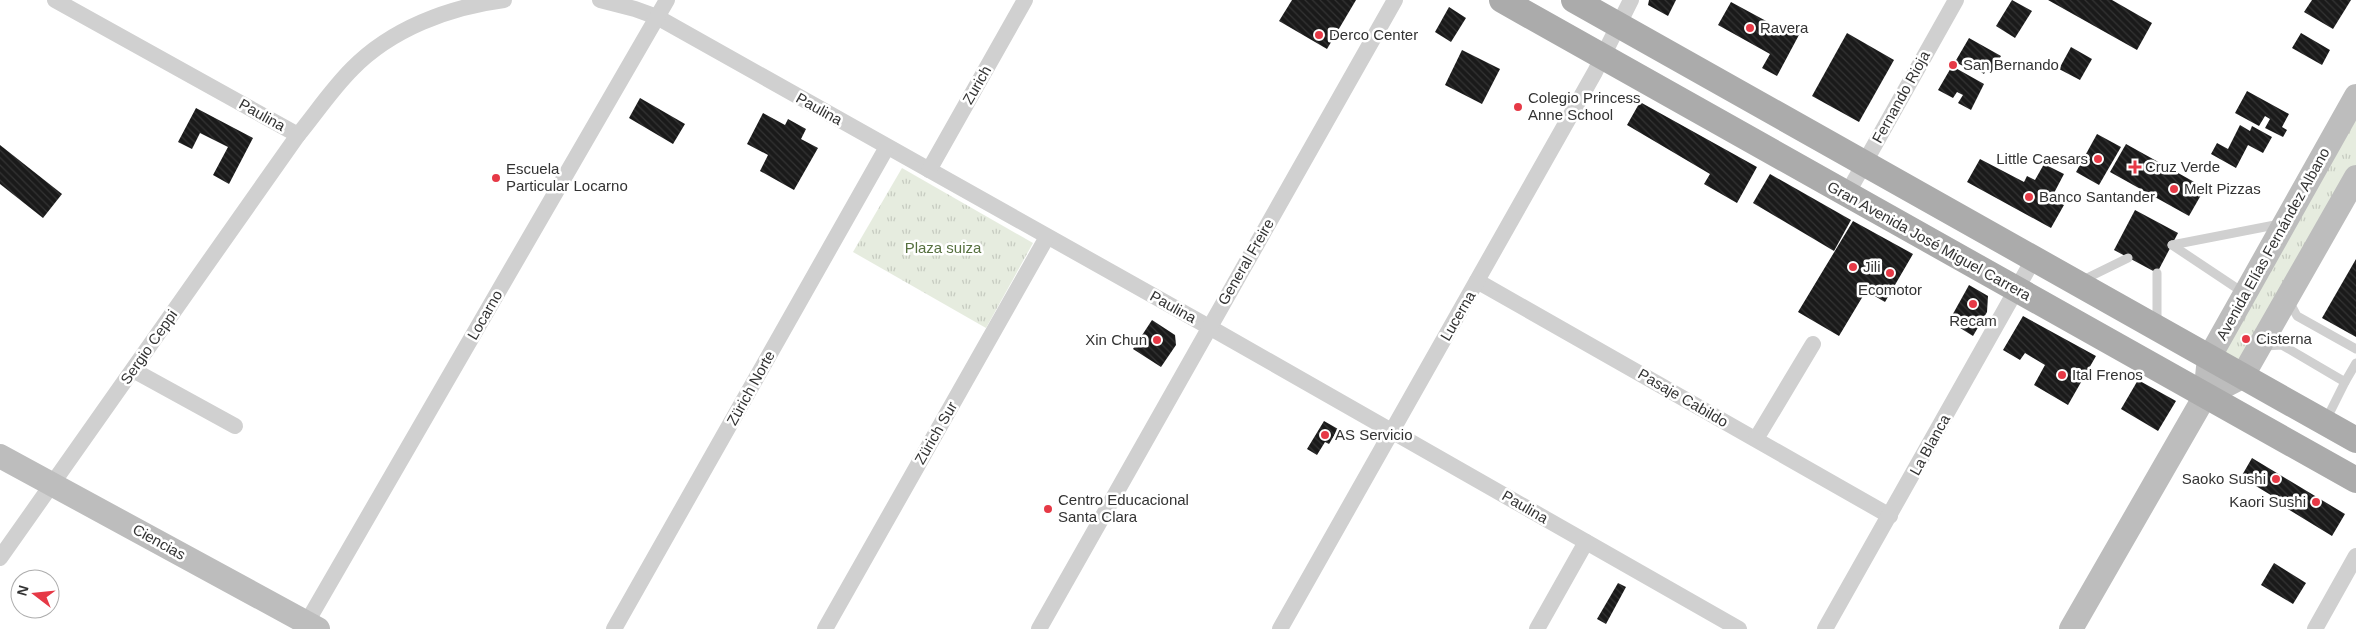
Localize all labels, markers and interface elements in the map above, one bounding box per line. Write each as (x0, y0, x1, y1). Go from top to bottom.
place label: Ravera (1760, 19, 1809, 36)
marker: Ravera (1744, 22, 1756, 34)
place label: Derco Center (1329, 26, 1418, 43)
marker: Derco Center (1313, 29, 1325, 41)
street label: Fernando Rioja (1868, 47, 1933, 146)
place label: San Bernando (1963, 56, 2059, 73)
marker: San Bernando (1947, 59, 1959, 71)
street label: Zurich (959, 62, 994, 107)
street label: Paulina (793, 89, 846, 128)
place label: Colegio Princess Anne School (1528, 89, 1641, 123)
street label: Paulina (236, 95, 289, 134)
marker: Colegio Princess Anne School (1512, 101, 1524, 113)
street label: Avenida Elías Fernández Albano (2212, 145, 2333, 343)
place label: Little Caesars (1996, 150, 2088, 167)
marker: Little Caesars (2092, 153, 2104, 165)
place label: Cruz Verde (2145, 158, 2220, 175)
place label: Escuela Particular Locarno (506, 160, 628, 194)
marker: Cruz Verde (2129, 161, 2141, 173)
marker: Escuela Particular Locarno (490, 172, 502, 184)
street label: Gran Avenida José Miguel Carrera (1825, 177, 2034, 304)
place label: Melt Pizzas (2184, 180, 2261, 197)
marker: Melt Pizzas (2168, 183, 2180, 195)
place label: Banco Santander (2039, 188, 2155, 205)
marker: Banco Santander (2023, 191, 2035, 203)
street label: General Freire (1214, 216, 1277, 308)
park label: Plaza suiza (905, 239, 982, 256)
place label: Jili (1863, 258, 1881, 275)
marker: Jili (1847, 261, 1859, 273)
marker: Ecomotor (1884, 267, 1896, 279)
place label: Ecomotor (1858, 281, 1922, 298)
street label: Locarno (464, 287, 505, 342)
street label: Paulina (1147, 287, 1200, 326)
street label: Lucerna (1437, 287, 1479, 343)
marker: Recam (1967, 298, 1979, 310)
street label: Sergio Ceppi (117, 306, 180, 387)
place label: Recam (1949, 312, 1997, 329)
place label: Cisterna (2256, 330, 2313, 347)
place label: Xin Chun (1085, 331, 1147, 348)
marker: Cisterna (2240, 333, 2252, 345)
marker: Xin Chun (1151, 334, 1163, 346)
street label: Zürich Norte (723, 348, 778, 428)
street label: Pasaje Cabildo (1635, 365, 1731, 430)
place label: Ital Frenos (2072, 366, 2143, 383)
marker: Ital Frenos (2056, 369, 2068, 381)
street label: Zürich Sur (911, 399, 960, 467)
street label: La Blanca (1906, 411, 1953, 478)
place label: AS Servicio (1335, 426, 1413, 443)
marker: AS Servicio (1319, 429, 1331, 441)
place label: Saoko Sushi (2182, 470, 2266, 487)
marker: Saoko Sushi (2270, 473, 2282, 485)
street label: Paulina (1499, 487, 1552, 527)
place label: Centro Educacional Santa Clara (1058, 491, 1189, 525)
place label: Kaori Sushi (2229, 493, 2306, 510)
marker: Kaori Sushi (2310, 496, 2322, 508)
marker: Centro Educacional Santa Clara (1042, 503, 1054, 515)
street label: Ciencias (130, 520, 189, 563)
north arrow (10, 569, 60, 619)
text: N (13, 583, 32, 597)

